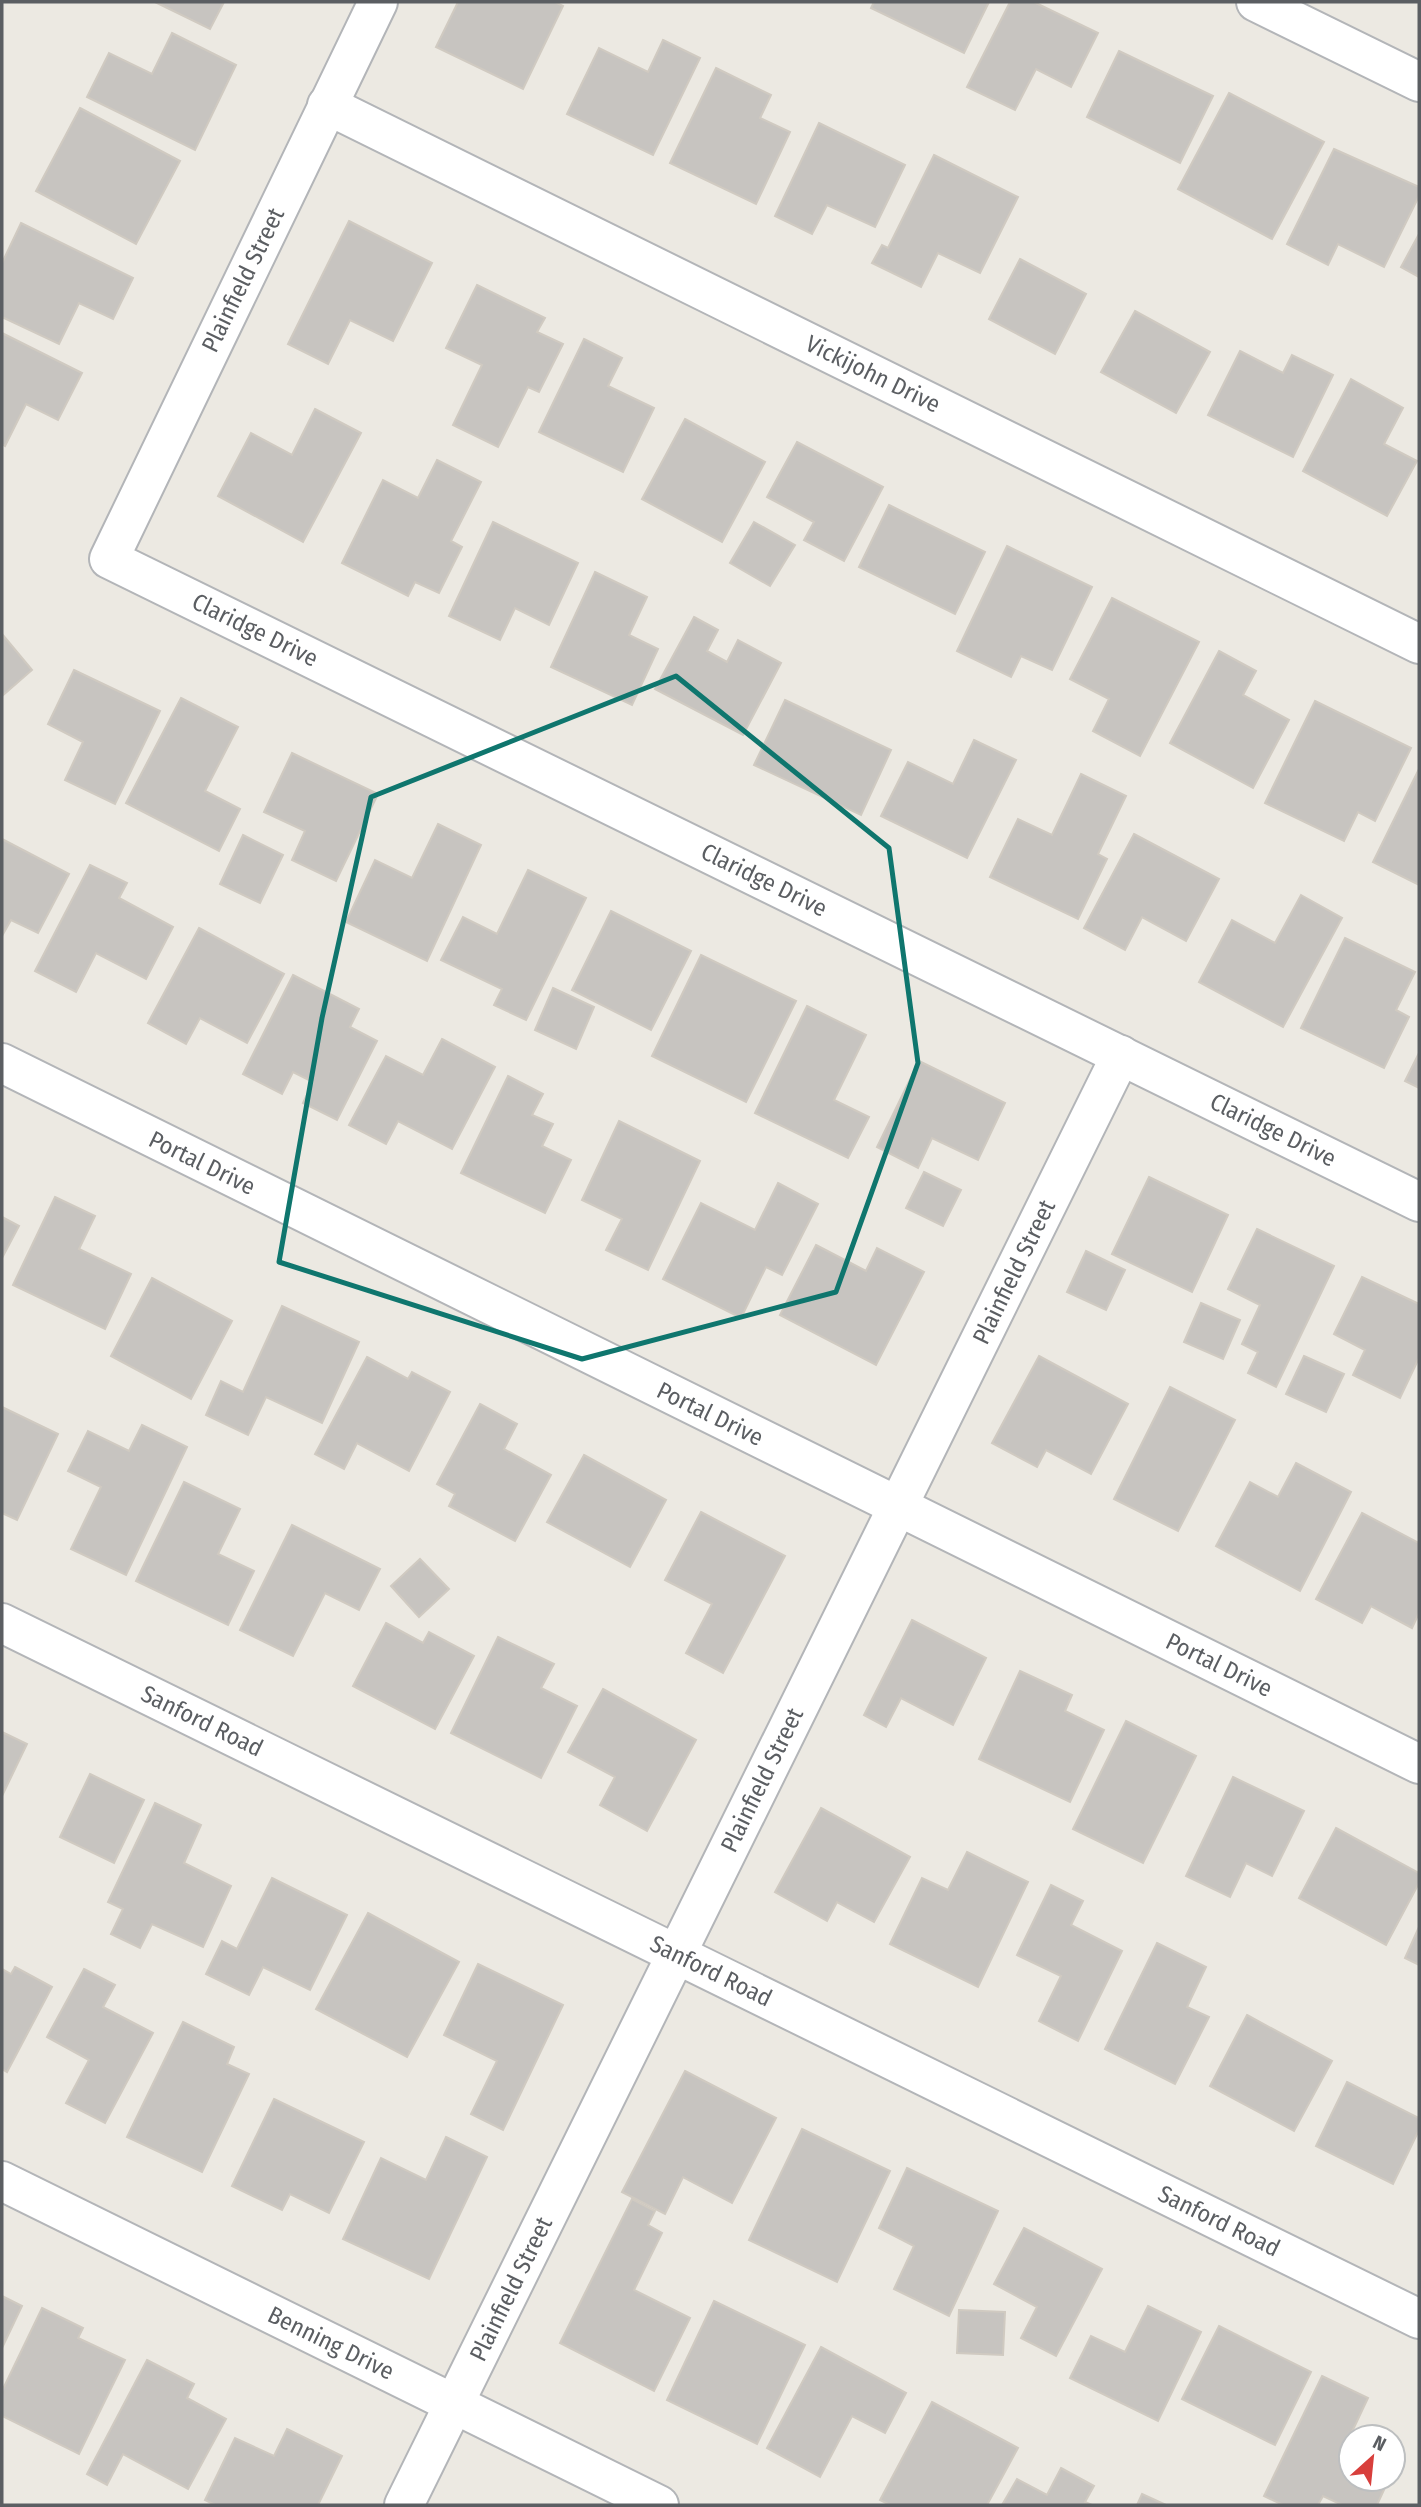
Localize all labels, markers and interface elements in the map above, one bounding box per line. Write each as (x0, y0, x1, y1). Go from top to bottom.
street label: Plainfield Street (196, 203, 290, 357)
street label: Vickijohn Drive (801, 329, 945, 419)
street label: Claridge Drive (188, 588, 322, 672)
street label: Claridge Drive (697, 838, 831, 922)
street label: Claridge Drive (1206, 1088, 1340, 1172)
street label: Portal Drive (144, 1125, 260, 1201)
street label: Plainfield Street (967, 1195, 1061, 1349)
street label: Portal Drive (652, 1376, 768, 1452)
street label: Portal Drive (1161, 1627, 1277, 1703)
street label: Sanford Road (137, 1679, 267, 1763)
street label: Plainfield Street (715, 1703, 809, 1857)
street label: Sanford Road (646, 1929, 776, 2013)
street label: Sanford Road (1154, 2179, 1284, 2263)
street label: Plainfield Street (464, 2212, 558, 2366)
street label: Benning Drive (263, 2300, 399, 2386)
north arrow (1337, 2423, 1407, 2493)
text: N (1369, 2430, 1390, 2456)

